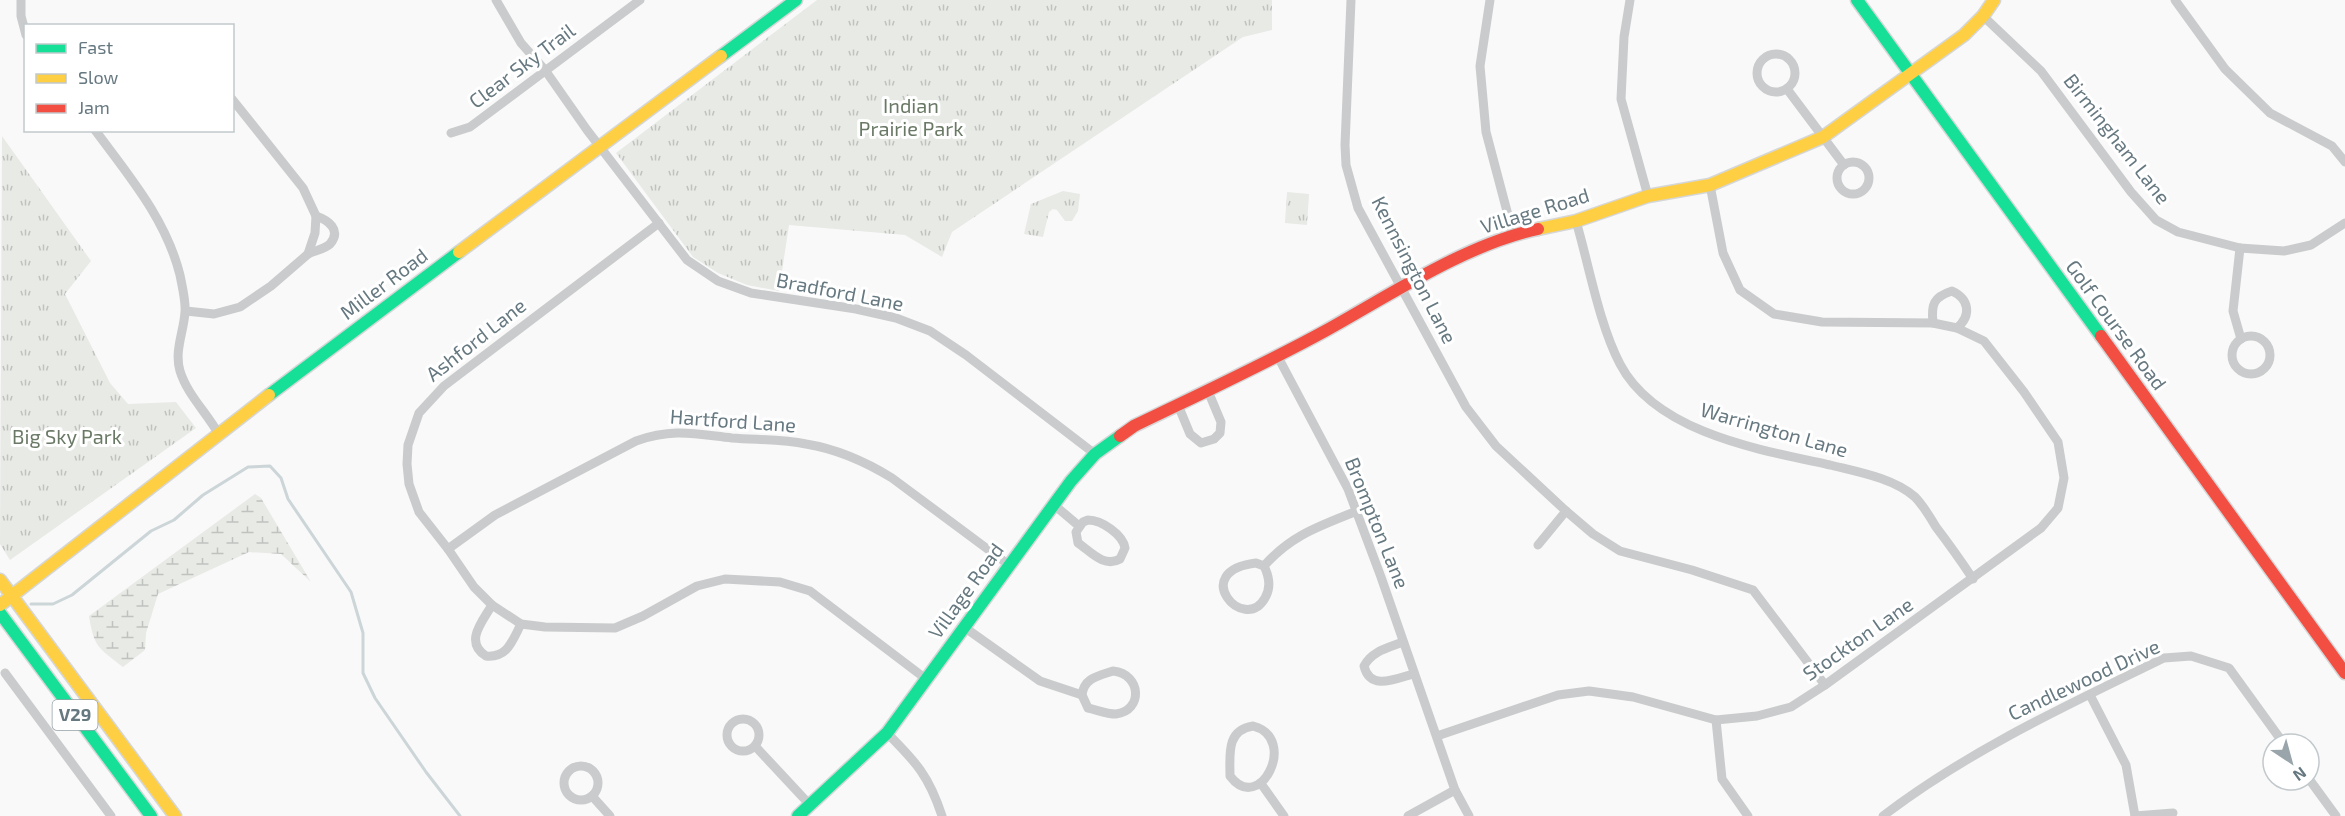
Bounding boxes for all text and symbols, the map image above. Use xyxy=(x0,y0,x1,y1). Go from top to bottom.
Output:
street label: Clear Sky Trail xyxy=(464,18,579,113)
legend xyxy=(24,24,234,132)
text: Fast xyxy=(78,36,113,58)
text: Slow xyxy=(78,66,119,88)
street label: Birmingham Lane xyxy=(2059,68,2176,208)
park label: Indian Prairie Park xyxy=(859,93,963,140)
text: Jam xyxy=(78,96,110,118)
street label: Village Road xyxy=(1477,182,1592,238)
street label: Kennsington Lane xyxy=(1367,192,1462,347)
street label: Miller Road xyxy=(335,243,432,324)
street label: Golf Course Road xyxy=(2062,255,2172,394)
street label: Bradford Lane xyxy=(775,267,906,315)
street label: Ashford Lane xyxy=(421,293,530,386)
street label: Warrington Lane xyxy=(1698,397,1851,462)
street label: Hartford Lane xyxy=(669,404,797,436)
park label: Big Sky Park xyxy=(12,424,122,448)
street label: Brompton Lane xyxy=(1341,454,1415,592)
street label: Village Road xyxy=(922,538,1008,643)
street label: Stockton Lane xyxy=(1798,591,1917,685)
street label: Candlewood Drive xyxy=(2004,633,2163,725)
road number: V29 xyxy=(52,700,98,730)
north arrow xyxy=(2261,732,2321,792)
text: N xyxy=(2290,763,2310,786)

